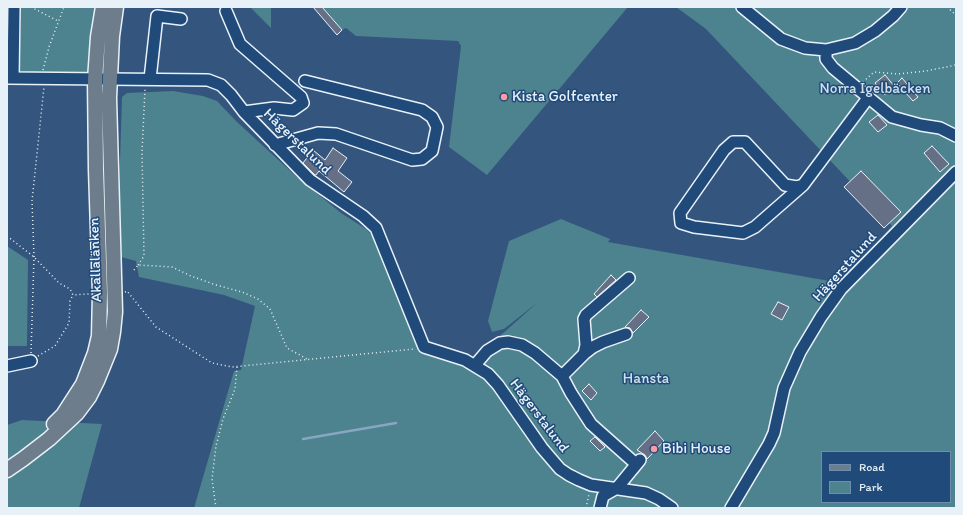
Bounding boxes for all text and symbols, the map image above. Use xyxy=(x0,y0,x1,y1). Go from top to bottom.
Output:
park label: Norra Igelbäcken xyxy=(820,80,930,98)
place label: Kista Golfcenter xyxy=(512,88,618,106)
marker: Kista Golfcenter xyxy=(499,92,509,102)
street label: Hägerstalund xyxy=(259,105,335,179)
street label: Akallalänken xyxy=(86,217,106,303)
street label: Hägerstalund xyxy=(809,228,881,306)
park label: Hansta xyxy=(623,370,669,388)
street label: Hägerstalund xyxy=(505,376,573,456)
place label: Bibi House xyxy=(662,440,731,458)
marker: Bibi House xyxy=(649,444,659,454)
legend xyxy=(821,451,951,503)
text: Road xyxy=(859,460,885,474)
text: Park xyxy=(859,480,883,494)

